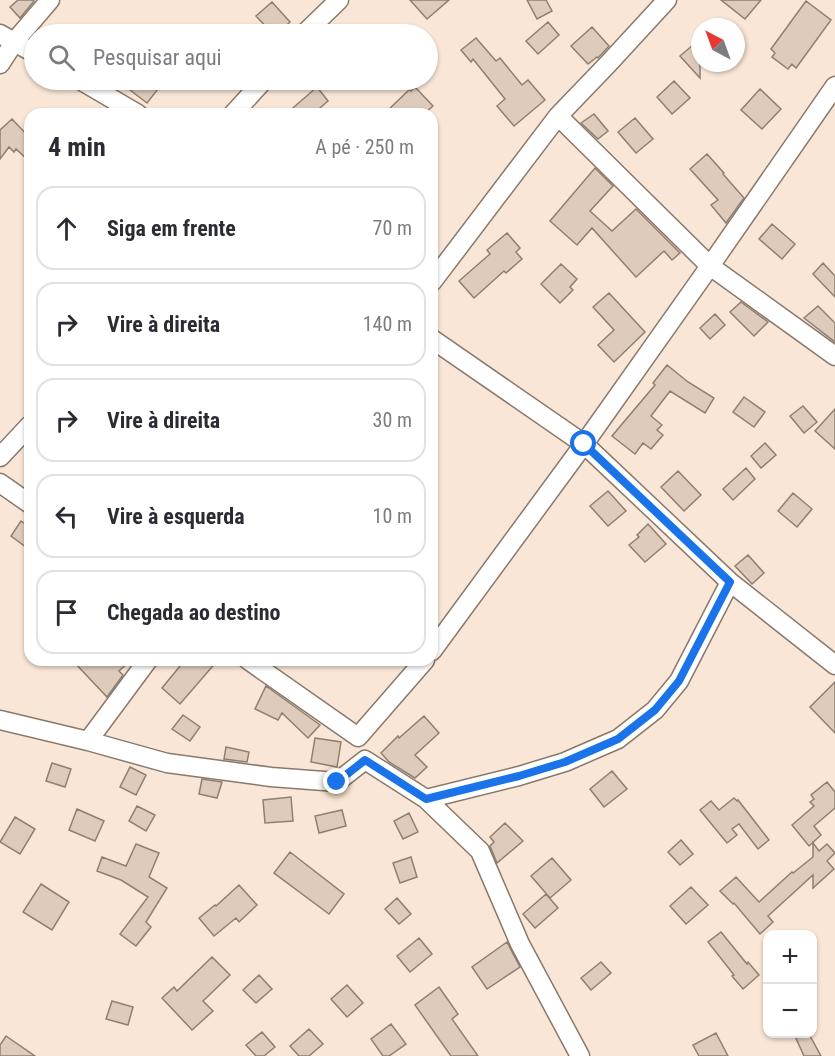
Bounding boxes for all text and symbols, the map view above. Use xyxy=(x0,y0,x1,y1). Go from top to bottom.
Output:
north arrow xyxy=(691,18,745,72)
search box xyxy=(24,24,438,90)
icon: search xyxy=(45,41,78,74)
text: Pesquisar aqui xyxy=(93,45,222,70)
text: 4 min xyxy=(48,132,106,162)
text: A pé · 250 m xyxy=(315,135,414,159)
icon: ahead xyxy=(50,212,83,245)
text: Siga em frente xyxy=(107,216,236,241)
text: 70 m xyxy=(373,216,412,240)
icon: right xyxy=(50,308,83,341)
text: Vire à direita xyxy=(107,312,220,337)
text: 140 m xyxy=(363,312,412,336)
icon: right xyxy=(50,404,83,437)
text: Vire à direita xyxy=(107,408,220,433)
text: 30 m xyxy=(373,408,412,432)
route start xyxy=(570,430,596,456)
icon: left xyxy=(50,500,83,533)
text: Vire à esquerda xyxy=(107,504,245,529)
text: 10 m xyxy=(373,504,412,528)
icon: arrive xyxy=(50,596,83,629)
text: Chegada ao destino xyxy=(107,600,281,625)
route end xyxy=(323,768,349,794)
map controls xyxy=(763,930,817,1038)
button: + xyxy=(763,930,817,984)
button: − xyxy=(763,984,817,1038)

